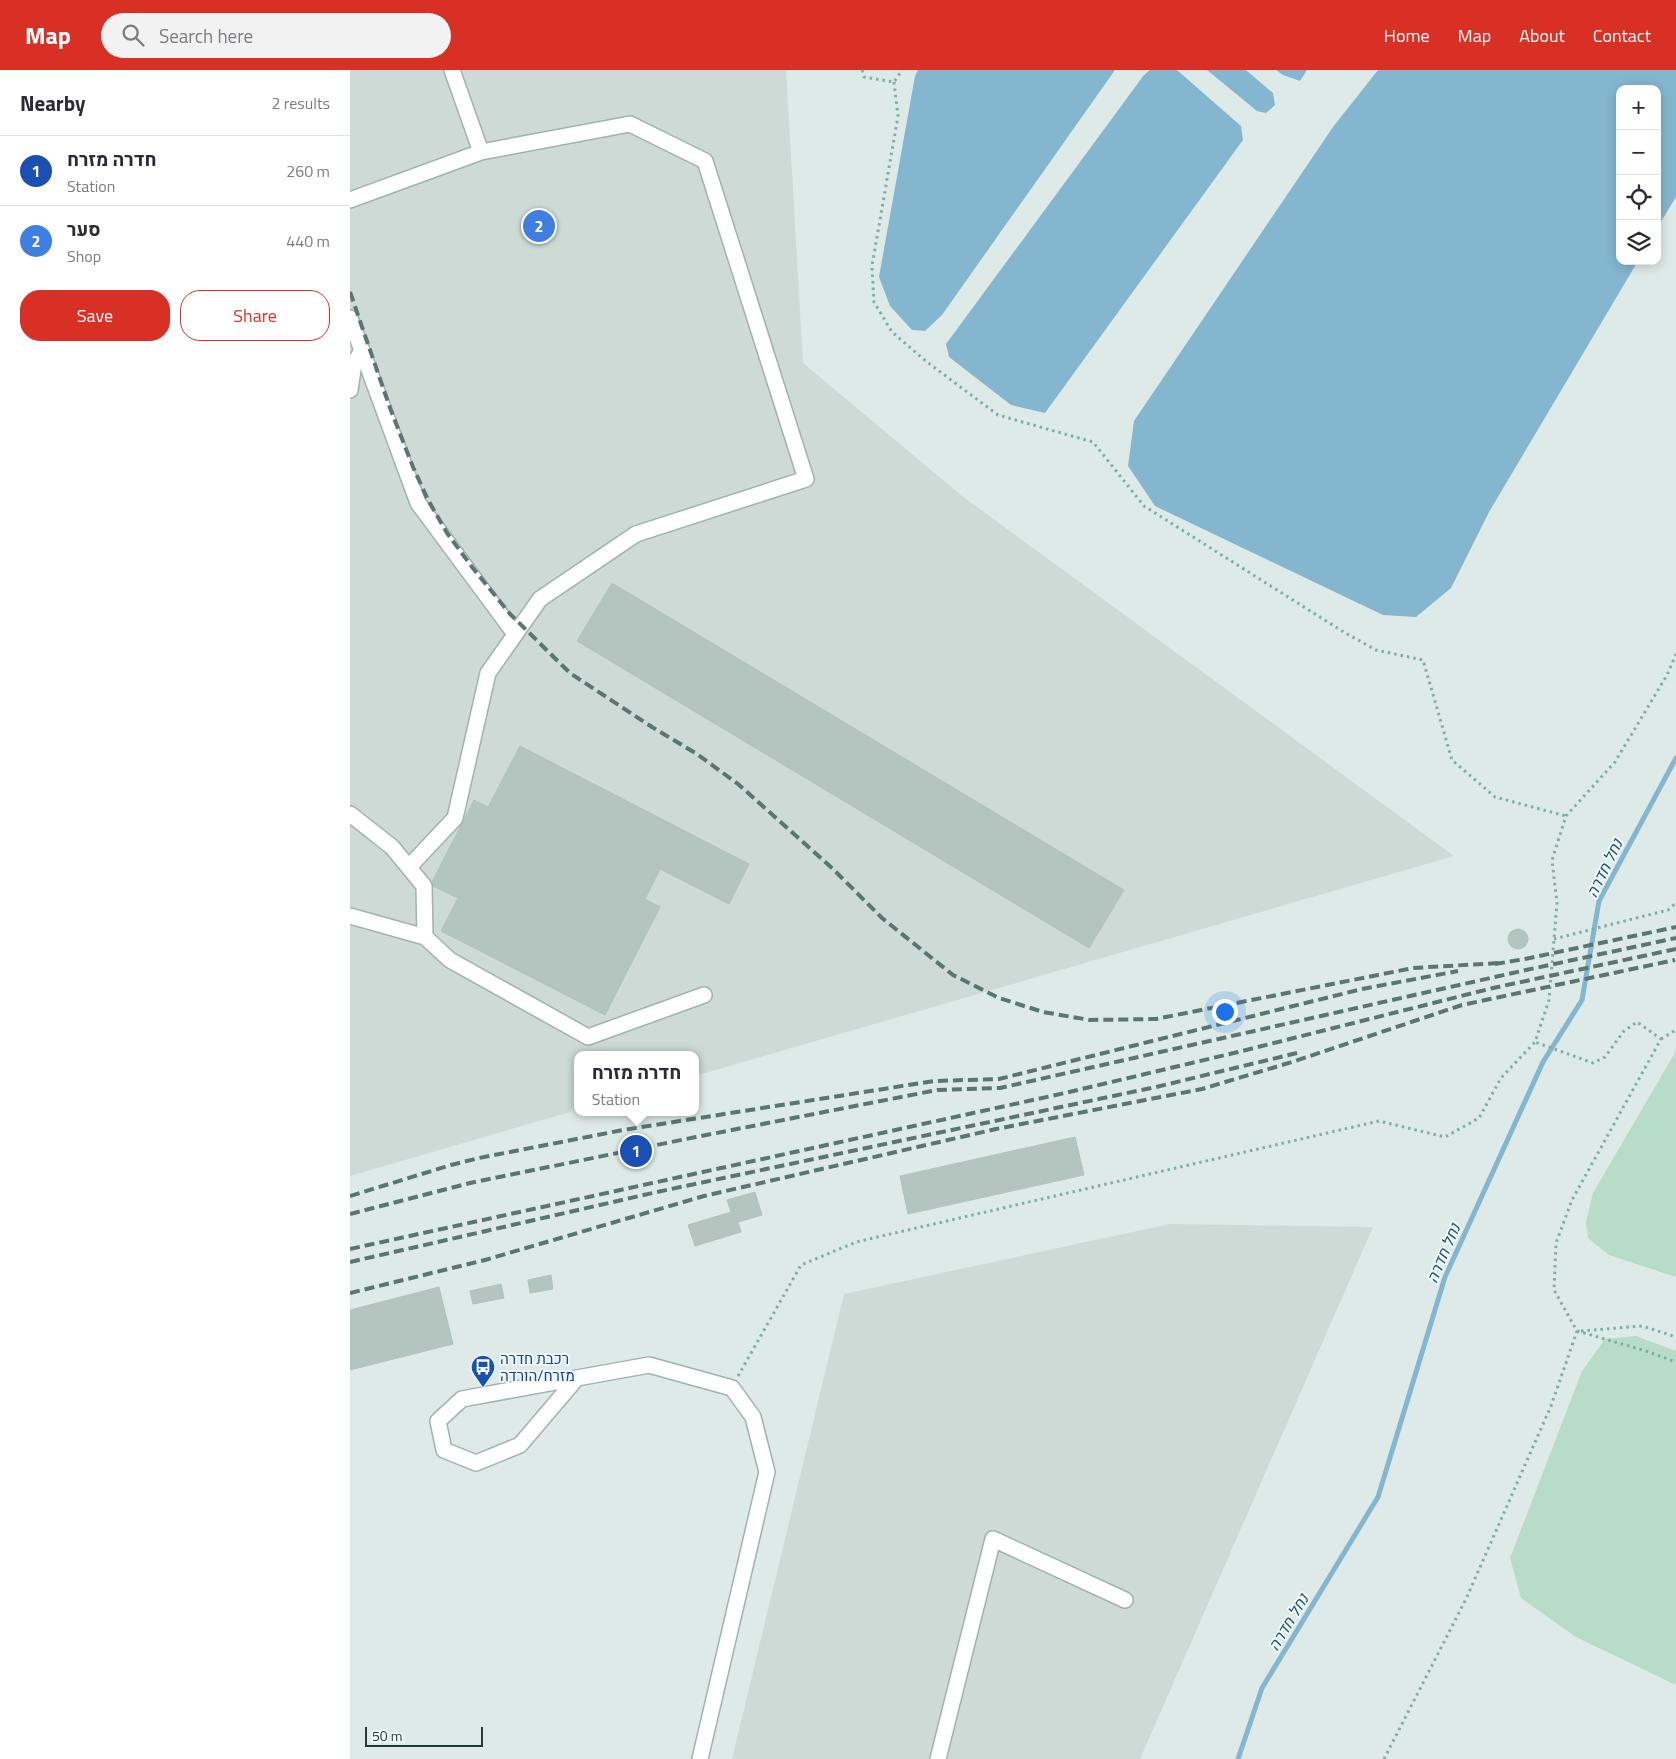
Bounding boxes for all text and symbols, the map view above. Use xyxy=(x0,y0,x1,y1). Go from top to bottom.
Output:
search box xyxy=(101,13,451,58)
text: Map xyxy=(25,17,71,53)
icon: search xyxy=(119,21,147,49)
text: Search here xyxy=(159,21,253,50)
text: Home xyxy=(1384,22,1430,49)
text: Map xyxy=(1458,22,1491,49)
text: About xyxy=(1519,22,1565,49)
text: Contact xyxy=(1593,22,1651,49)
map controls xyxy=(1616,85,1661,265)
button: + xyxy=(1616,85,1661,130)
text: Nearby xyxy=(20,87,85,119)
text: 2 results xyxy=(271,91,330,115)
button: − xyxy=(1616,130,1661,175)
text: חדרה מזרח xyxy=(67,144,156,173)
text: 1 xyxy=(32,159,40,183)
text: 260 m xyxy=(286,159,330,183)
text: Station xyxy=(67,174,115,198)
button: locate xyxy=(1616,175,1661,220)
pin: 2 xyxy=(523,207,555,245)
text: סער xyxy=(67,214,101,243)
button: layers xyxy=(1616,220,1661,265)
text: 2 xyxy=(32,229,40,253)
text: 440 m xyxy=(286,229,330,253)
text: Shop xyxy=(67,244,101,268)
button: Save xyxy=(20,290,170,341)
button: Share xyxy=(180,290,330,341)
water label: נחל חדרה xyxy=(1580,834,1629,901)
your location xyxy=(1212,999,1238,1025)
popup xyxy=(574,1051,699,1116)
text: חדרה מזרח xyxy=(592,1057,681,1086)
text: Station xyxy=(592,1087,640,1111)
pin: 1 xyxy=(620,1132,652,1170)
water label: נחל חדרה xyxy=(1420,1218,1467,1286)
place label: רכבת חדרה מזרח/הורדה xyxy=(500,1347,575,1387)
bus stop icon: רכבת חדרה מזרח/הורדה xyxy=(470,1354,496,1388)
water label: נחל חדרה xyxy=(1262,1588,1315,1655)
scale bar xyxy=(365,1724,482,1747)
text: 50 m xyxy=(372,1725,402,1746)

